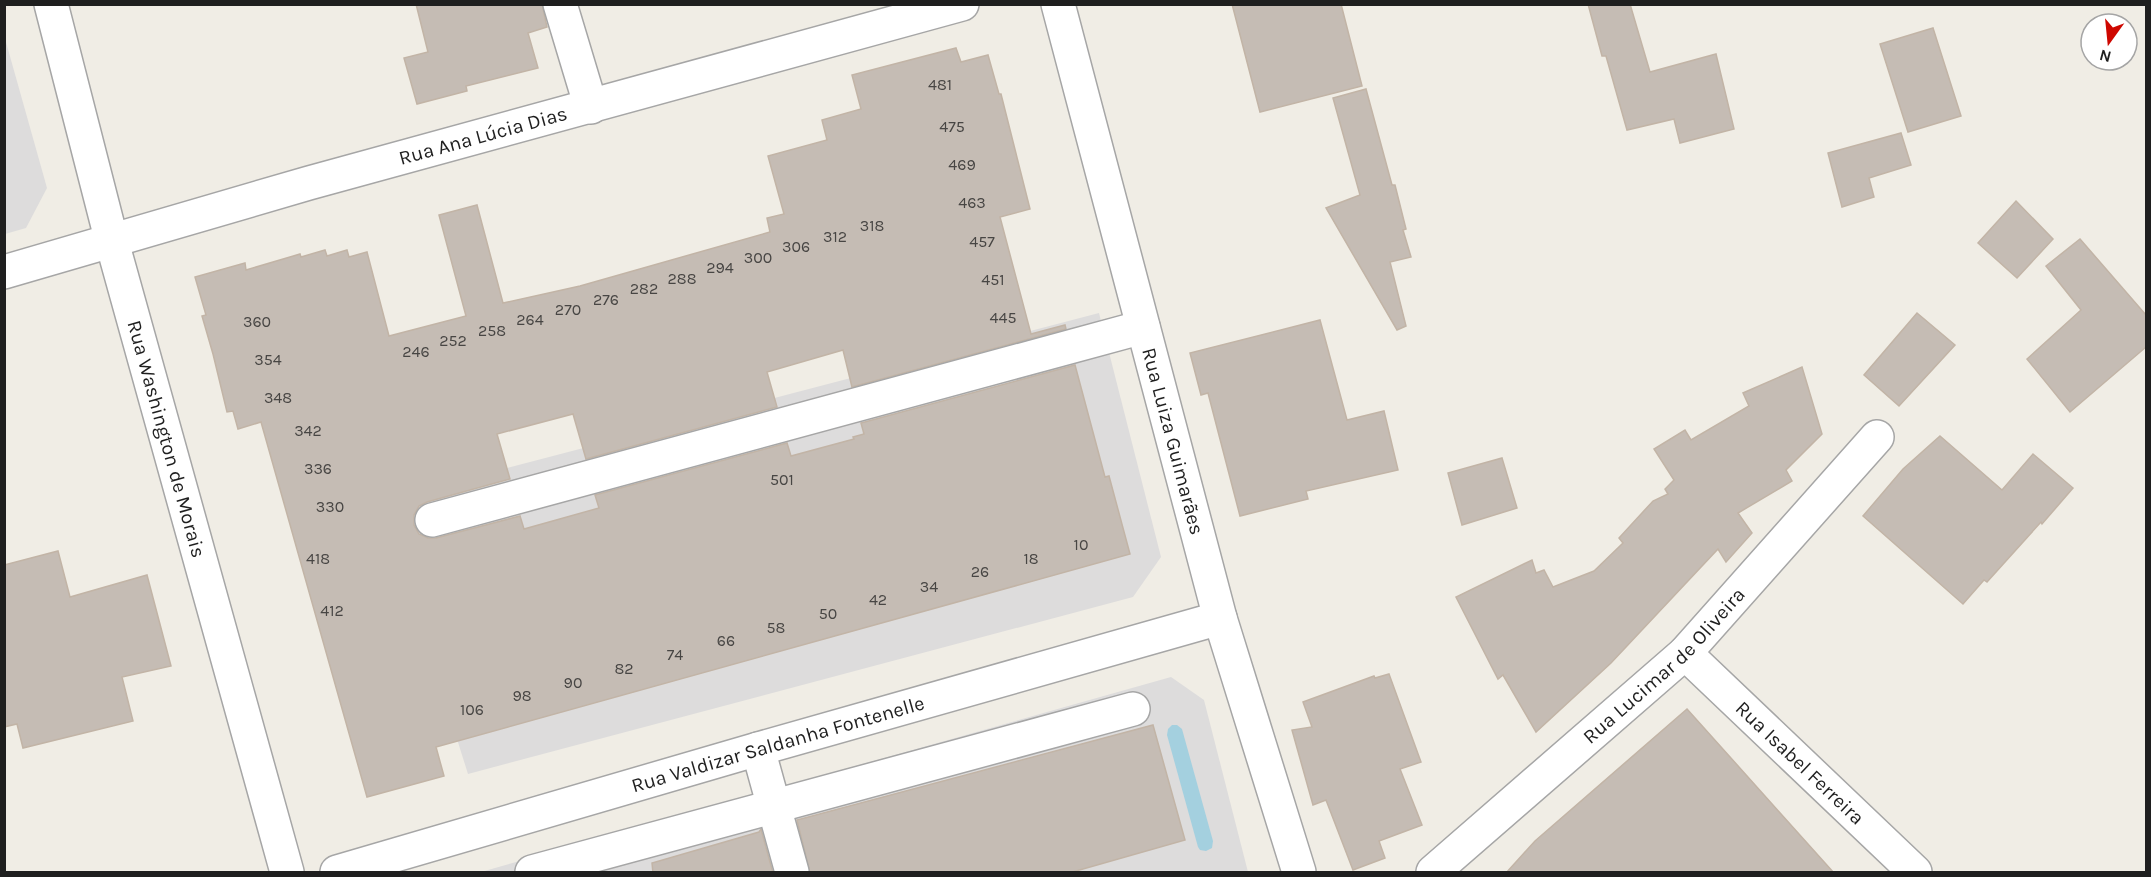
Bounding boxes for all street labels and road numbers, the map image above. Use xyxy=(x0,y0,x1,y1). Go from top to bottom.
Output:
street label: Rua Ana Lúcia Dias xyxy=(396,102,570,170)
street label: Rua Washington de Morais xyxy=(122,318,210,560)
street label: Rua Luiza Guimarães xyxy=(1137,345,1209,537)
street label: Rua Lucimar de Oliveira xyxy=(1578,583,1750,748)
street label: Rua Valdizar Saldanha Fontenelle xyxy=(629,691,927,797)
street label: Rua Isabel Ferreira xyxy=(1731,696,1869,830)

